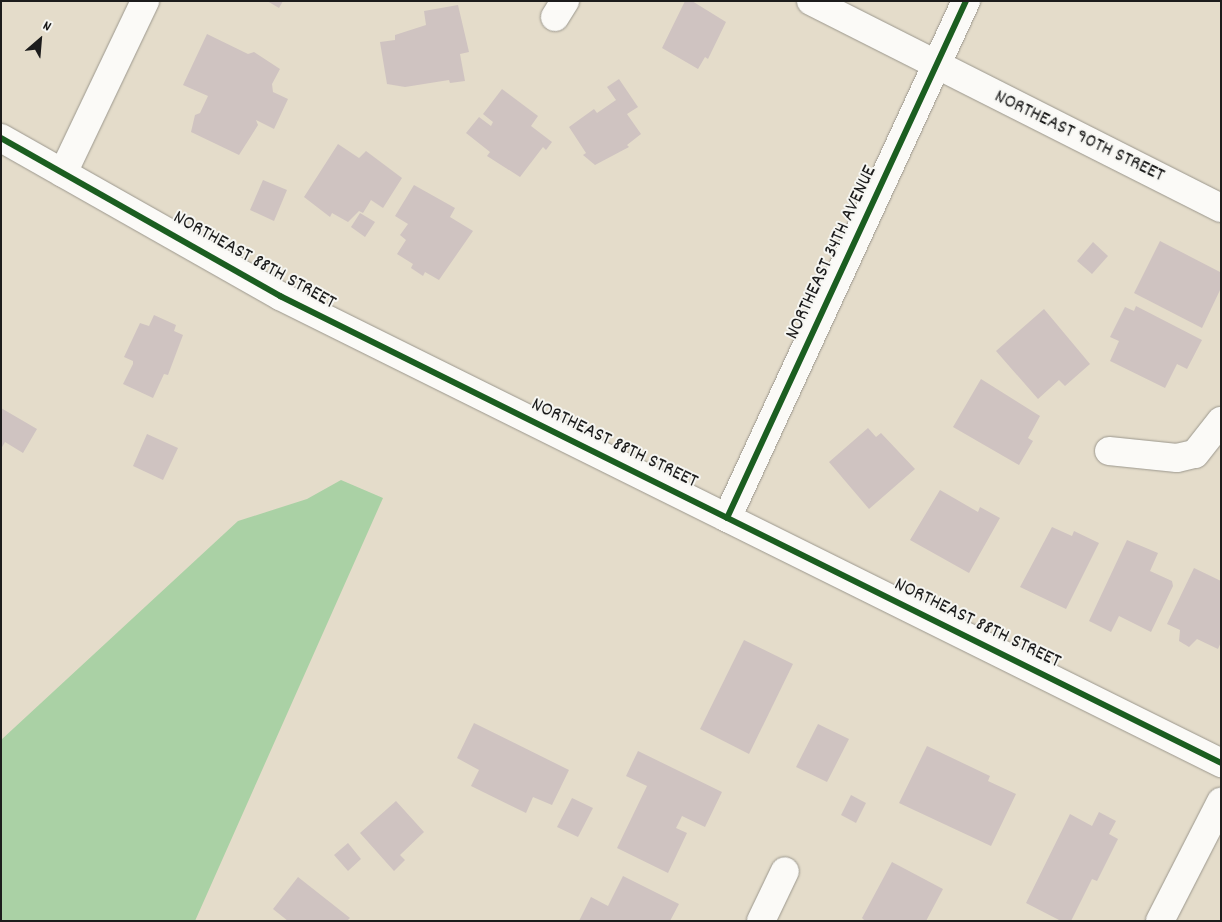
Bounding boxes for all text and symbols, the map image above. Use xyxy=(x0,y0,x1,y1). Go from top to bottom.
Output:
north arrow xyxy=(15,15,65,65)
text: N xyxy=(39,16,54,37)
street label: NORTHEAST 90TH STREET xyxy=(990,85,1168,189)
street label: NORTHEAST 34TH AVENUE xyxy=(781,162,883,344)
street label: NORTHEAST 88TH STREET xyxy=(168,206,340,316)
street label: NORTHEAST 88TH STREET xyxy=(527,393,701,495)
street label: NORTHEAST 88TH STREET xyxy=(890,573,1064,675)

